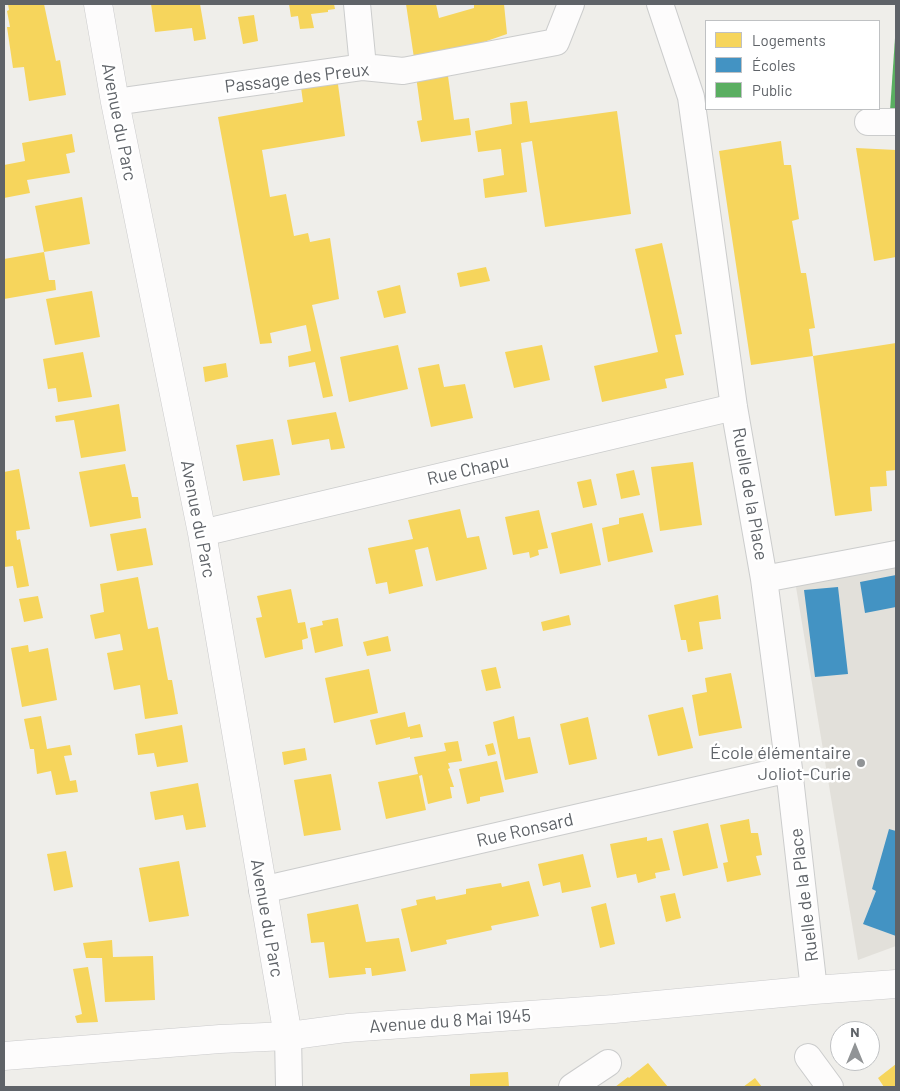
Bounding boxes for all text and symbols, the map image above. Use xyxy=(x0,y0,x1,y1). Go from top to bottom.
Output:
legend xyxy=(705,20,880,110)
text: Logements xyxy=(752,31,826,49)
text: Écoles xyxy=(752,56,796,74)
street label: Passage des Preux xyxy=(224,58,370,98)
street label: Avenue du Parc xyxy=(97,61,141,183)
text: Public xyxy=(752,81,792,99)
street label: Ruelle de la Place xyxy=(728,426,772,562)
street label: Rue Chapu xyxy=(425,450,511,490)
street label: Avenue du Parc xyxy=(176,458,220,580)
place label: École élémentaire Joliot-Curie xyxy=(710,742,851,784)
marker: École élémentaire Joliot-Curie xyxy=(855,757,867,769)
street label: Rue Ronsard xyxy=(475,808,575,852)
street label: Ruelle de la Place xyxy=(785,827,823,963)
street label: Avenue du Parc xyxy=(246,857,288,979)
street label: Avenue du 8 Mai 1945 xyxy=(368,1005,532,1037)
north arrow xyxy=(830,1021,880,1071)
text: N xyxy=(850,1023,860,1040)

